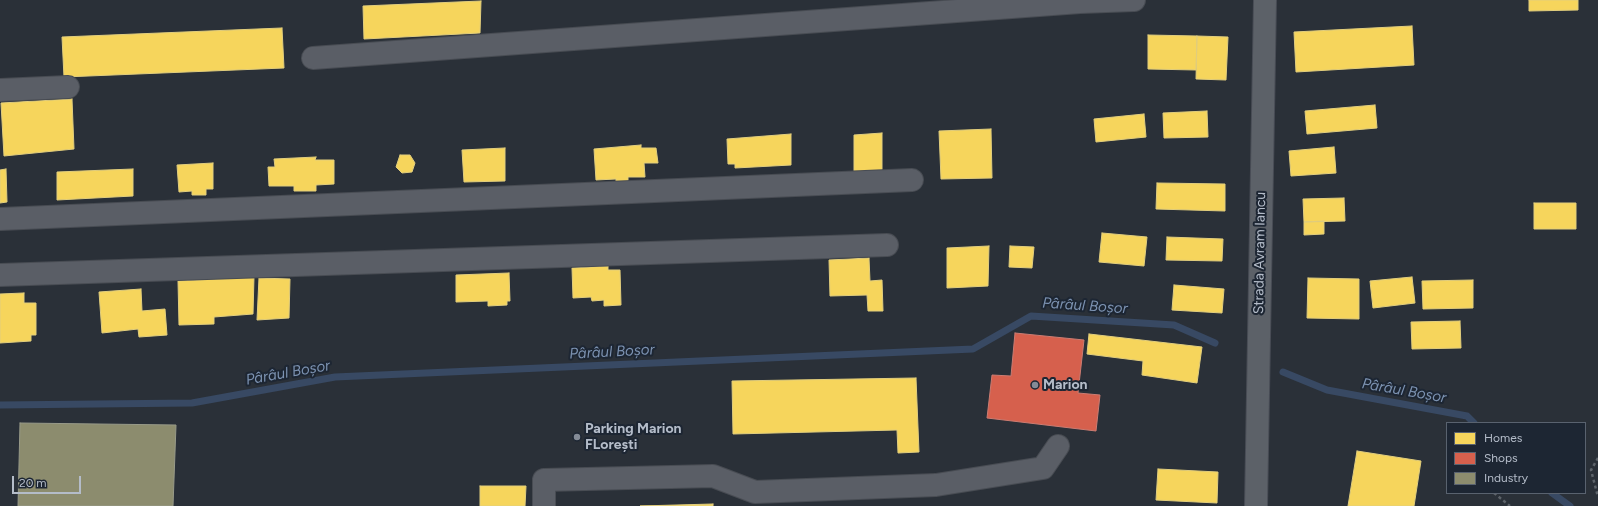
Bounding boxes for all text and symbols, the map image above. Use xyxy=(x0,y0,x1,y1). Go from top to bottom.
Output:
street label: Strada Avram Iancu xyxy=(1251,192,1269,314)
water label: Pârâul Boșor xyxy=(1042,294,1128,318)
water label: Pârâul Boșor xyxy=(569,341,655,363)
water label: Pârâul Boșor xyxy=(244,357,332,389)
water label: Pârâul Boșor xyxy=(1360,375,1448,407)
place label: Marion xyxy=(1043,377,1088,393)
marker: Marion xyxy=(1030,380,1040,390)
place label: Parking Marion FLorești xyxy=(585,421,681,454)
legend xyxy=(1446,422,1586,494)
text: Homes xyxy=(1484,431,1522,445)
marker: Parking Marion FLorești xyxy=(572,432,582,442)
text: Shops xyxy=(1484,451,1518,465)
scale bar xyxy=(14,468,83,494)
text: Industry xyxy=(1484,471,1528,485)
text: 20 m xyxy=(19,476,47,490)

